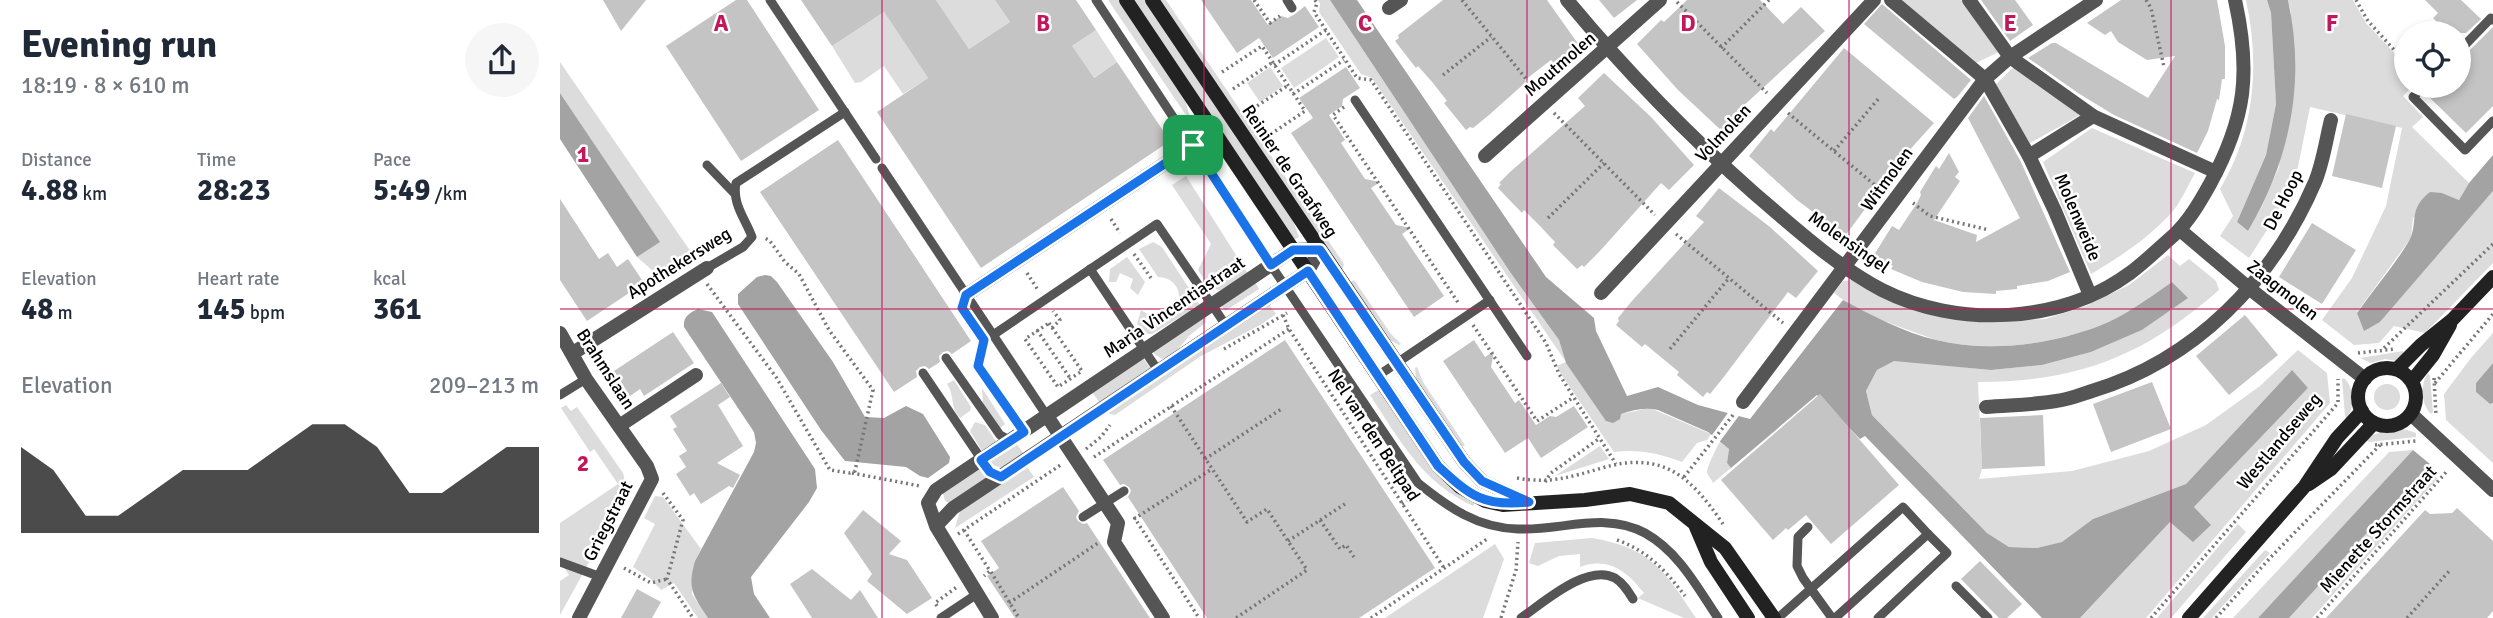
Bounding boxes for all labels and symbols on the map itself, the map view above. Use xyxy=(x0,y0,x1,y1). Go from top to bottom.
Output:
text: A xyxy=(714,9,729,38)
text: B xyxy=(1036,9,1050,38)
text: C xyxy=(1358,9,1372,38)
text: D xyxy=(1680,9,1696,38)
text: E xyxy=(2003,9,2017,38)
text: F xyxy=(2326,9,2338,38)
street label: Moutmolen xyxy=(1520,27,1600,101)
street label: Volmolen xyxy=(1690,99,1756,167)
street label: Reinier de Graafweg xyxy=(1237,100,1343,242)
pin xyxy=(1163,115,1223,175)
text: 1 xyxy=(577,140,589,169)
street label: Witmolen xyxy=(1856,143,1918,215)
street label: De Hoop xyxy=(2258,166,2308,234)
street label: Molenweide xyxy=(2050,170,2106,264)
street label: Molensingel xyxy=(1804,206,1894,278)
street label: Apothekersweg xyxy=(623,222,735,304)
street label: Maria Vincentiastraat xyxy=(1099,251,1249,363)
street label: Zaagmolen xyxy=(2243,255,2323,325)
street label: Brahmslaan xyxy=(572,325,640,413)
street label: Nel van den Beltpad xyxy=(1323,365,1425,505)
street label: Westlandseweg xyxy=(2232,388,2326,494)
text: 2 xyxy=(577,449,589,478)
street label: Mienette Stormstraat xyxy=(2315,461,2441,597)
street label: Griegstraat xyxy=(578,477,638,565)

